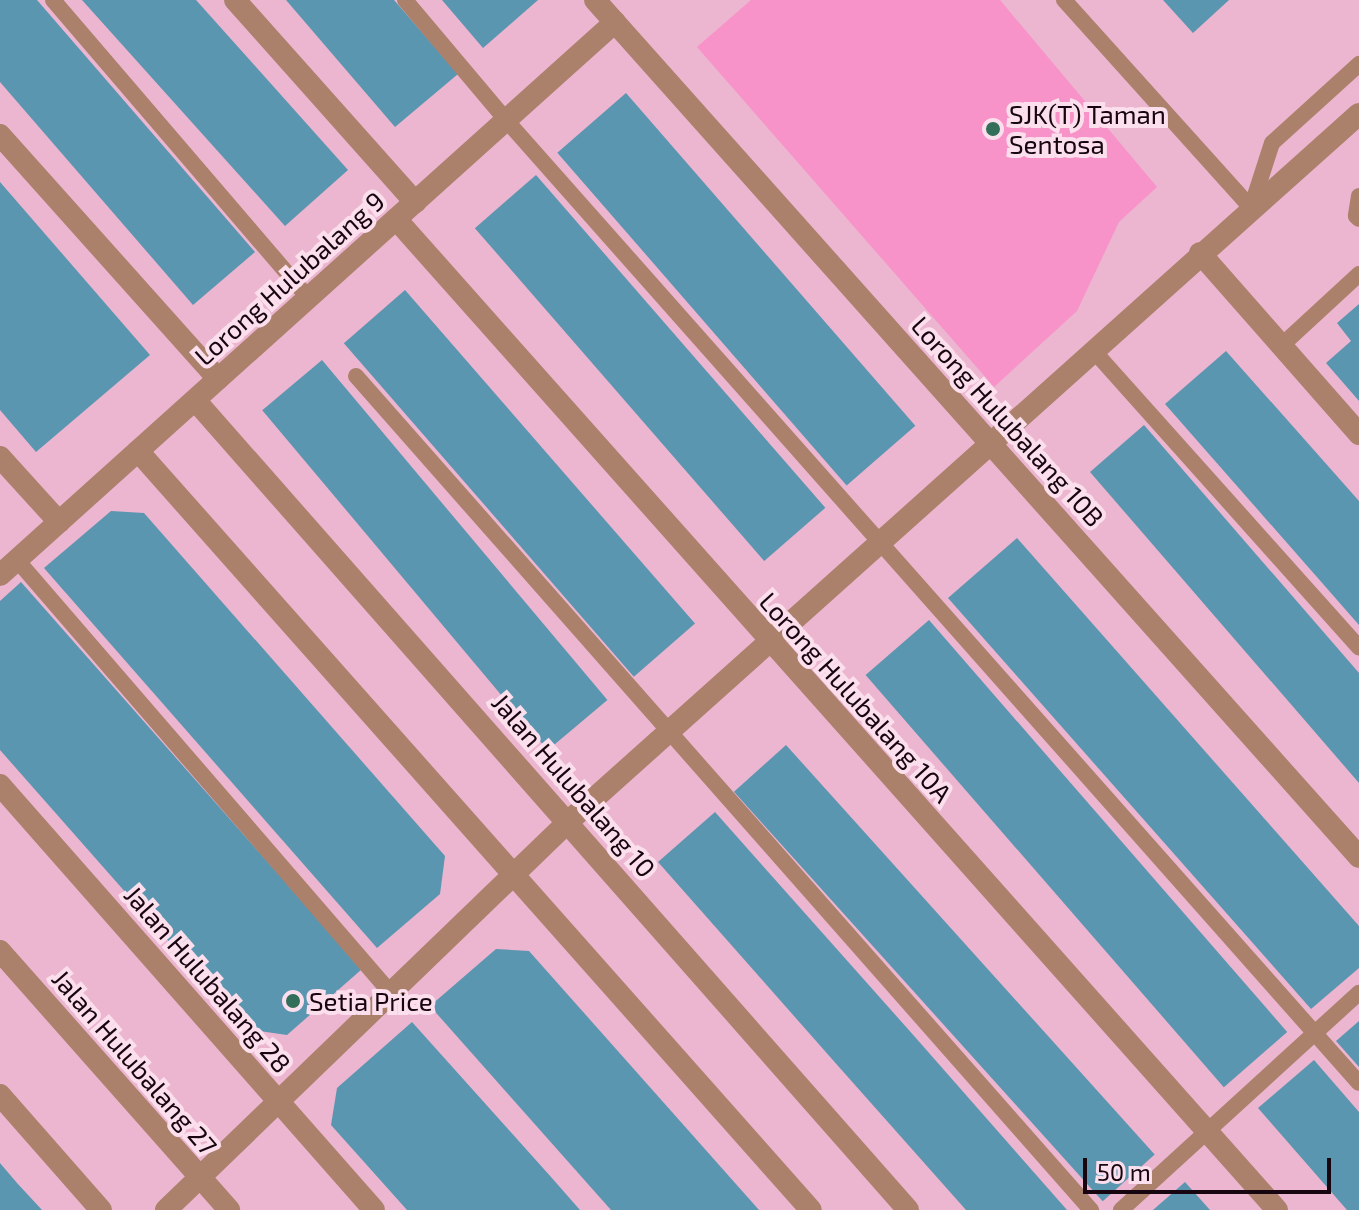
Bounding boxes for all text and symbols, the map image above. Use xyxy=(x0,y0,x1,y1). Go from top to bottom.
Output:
place label: SJK(T) Taman Sentosa xyxy=(1009,98,1166,160)
marker: SJK(T) Taman Sentosa xyxy=(984,120,1002,138)
street label: Lorong Hulubalang 9 xyxy=(188,185,390,371)
street label: Lorong Hulubalang 10B xyxy=(905,310,1111,532)
street label: Lorong Hulubalang 10A xyxy=(753,586,959,808)
street label: Jalan Hulubalang 10 xyxy=(486,687,662,883)
street label: Jalan Hulubalang 28 xyxy=(118,879,298,1079)
street label: Jalan Hulubalang 27 xyxy=(46,963,224,1161)
place label: Setia Price xyxy=(309,985,433,1017)
marker: Setia Price xyxy=(284,992,302,1010)
scale bar xyxy=(1087,1142,1335,1192)
text: 50 m xyxy=(1097,1157,1151,1186)

